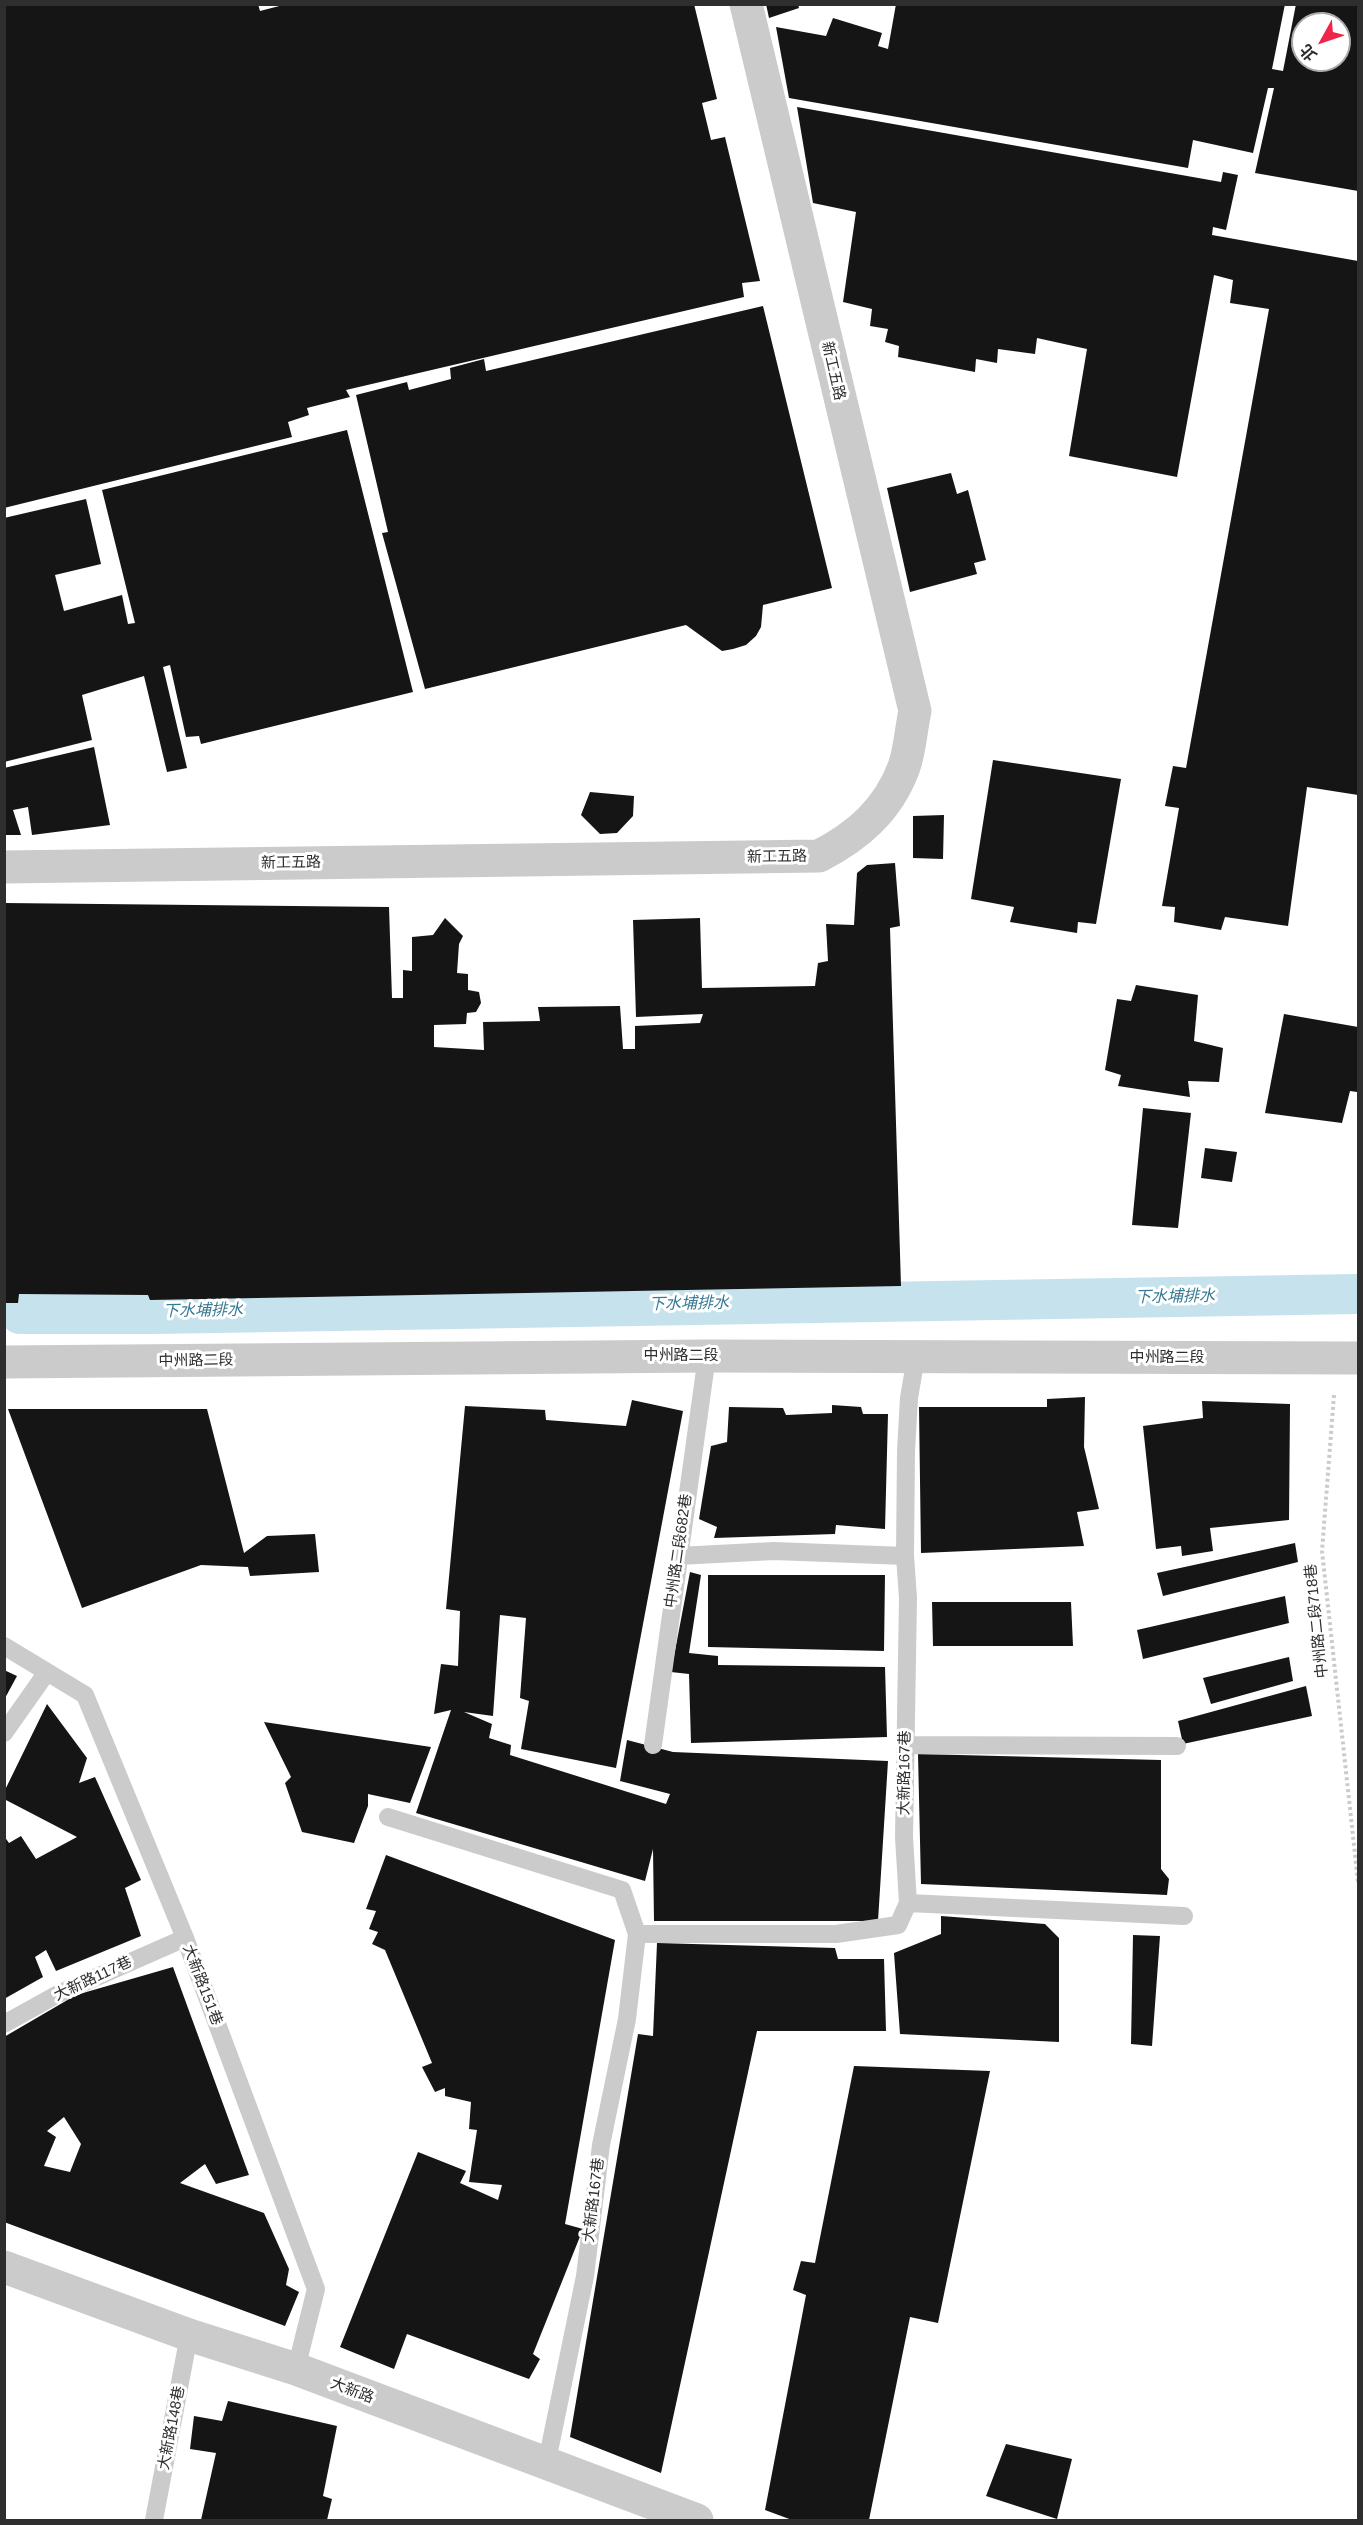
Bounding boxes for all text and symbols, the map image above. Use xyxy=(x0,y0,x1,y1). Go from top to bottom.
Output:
north arrow xyxy=(1291,12,1351,72)
text: 北 xyxy=(1297,41,1320,64)
street label: 新工五路 xyxy=(817,340,849,402)
street label: 新工五路 xyxy=(747,847,807,867)
street label: 新工五路 xyxy=(261,853,321,873)
water label: 下水埔排水 xyxy=(1135,1287,1215,1307)
water label: 下水埔排水 xyxy=(649,1294,729,1314)
water label: 下水埔排水 xyxy=(163,1301,243,1321)
street label: 中州路二段 xyxy=(644,1347,718,1365)
street label: 中州路二段 xyxy=(1130,1349,1204,1367)
street label: 中州路二段 xyxy=(158,1351,234,1371)
street label: 中州路二段682巷 xyxy=(662,1493,696,1609)
street label: 中州路二段718巷 xyxy=(1302,1563,1332,1679)
street label: 大新路167巷 xyxy=(895,1730,915,1816)
street label: 大新路151巷 xyxy=(178,1942,226,2028)
street label: 大新路117巷 xyxy=(51,1953,135,2005)
street label: 大新路167巷 xyxy=(580,2157,608,2243)
street label: 大新路 xyxy=(328,2375,376,2407)
street label: 大新路148巷 xyxy=(155,2385,189,2471)

